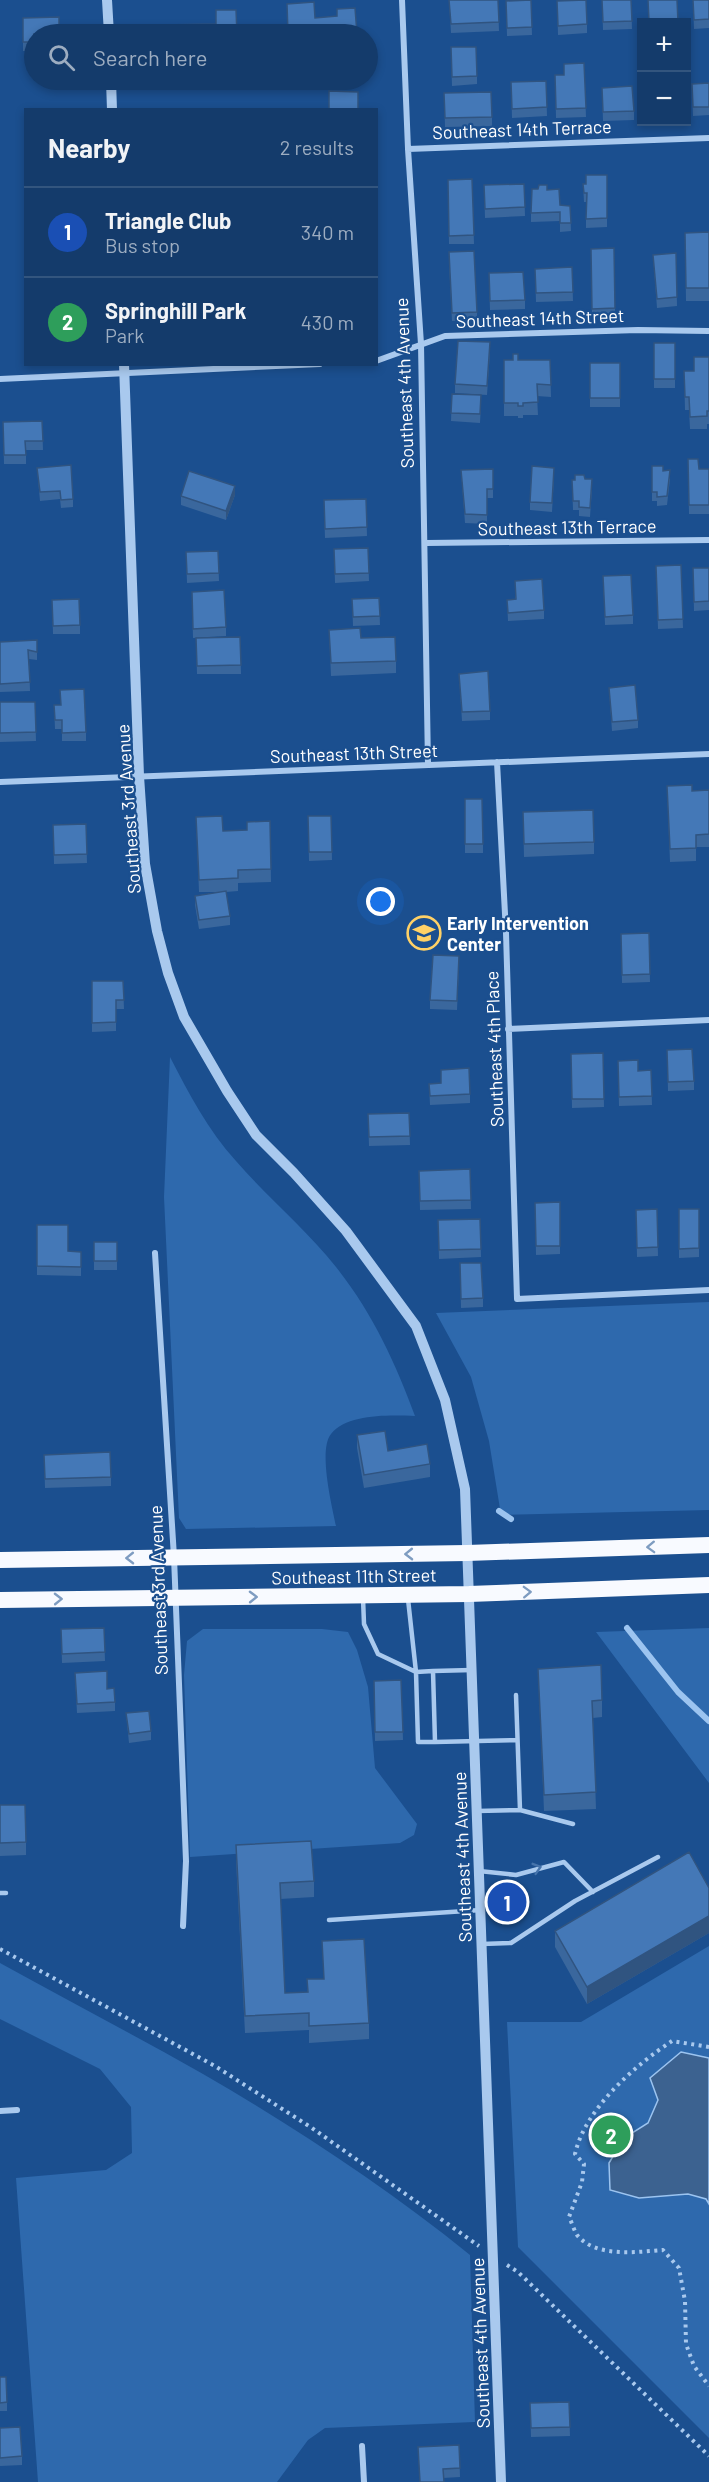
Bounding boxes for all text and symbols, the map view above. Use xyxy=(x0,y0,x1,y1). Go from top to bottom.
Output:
map controls xyxy=(637,18,691,126)
button: + xyxy=(637,18,691,72)
search box xyxy=(24,24,378,90)
icon: search xyxy=(45,41,78,74)
text: Search here xyxy=(93,44,207,70)
button: − xyxy=(637,72,691,126)
street label: Southeast 14th Terrace xyxy=(432,115,612,143)
text: Nearby xyxy=(48,132,130,163)
text: 2 results xyxy=(280,135,354,159)
text: Triangle Club xyxy=(105,207,232,233)
text: 1 xyxy=(64,220,71,244)
text: 340 m xyxy=(301,220,354,244)
text: Bus stop xyxy=(105,233,180,257)
text: Springhill Park xyxy=(105,297,246,323)
street label: Southeast 4th Avenue xyxy=(390,297,418,469)
street label: Southeast 14th Street xyxy=(455,304,625,332)
text: 2 xyxy=(62,310,73,334)
text: 430 m xyxy=(301,310,354,334)
text: Park xyxy=(105,323,144,347)
street label: Southeast 13th Terrace xyxy=(477,514,657,540)
street label: Southeast 3rd Avenue xyxy=(111,723,145,895)
street label: Southeast 13th Street xyxy=(270,739,438,767)
your location xyxy=(366,887,395,916)
place label: Early Intervention Center xyxy=(447,912,589,955)
school or university icon: Early Intervention Center xyxy=(406,915,442,951)
street label: Southeast 4th Place xyxy=(480,971,508,1127)
street label: Southeast 3rd Avenue xyxy=(144,1505,172,1675)
one-way arrow xyxy=(646,1541,655,1553)
one-way arrow xyxy=(404,1548,413,1560)
one-way arrow xyxy=(125,1552,134,1564)
street label: Southeast 11th Street xyxy=(271,1564,437,1588)
one-way arrow xyxy=(523,1585,532,1598)
one-way arrow xyxy=(249,1590,258,1603)
one-way arrow xyxy=(54,1593,63,1605)
street label: Southeast 4th Avenue xyxy=(448,1771,476,1943)
one-way arrow xyxy=(531,1863,542,1875)
pin: 1 xyxy=(488,1880,526,1924)
pin: 2 xyxy=(592,2112,630,2158)
street label: Southeast 4th Avenue xyxy=(466,2257,494,2429)

